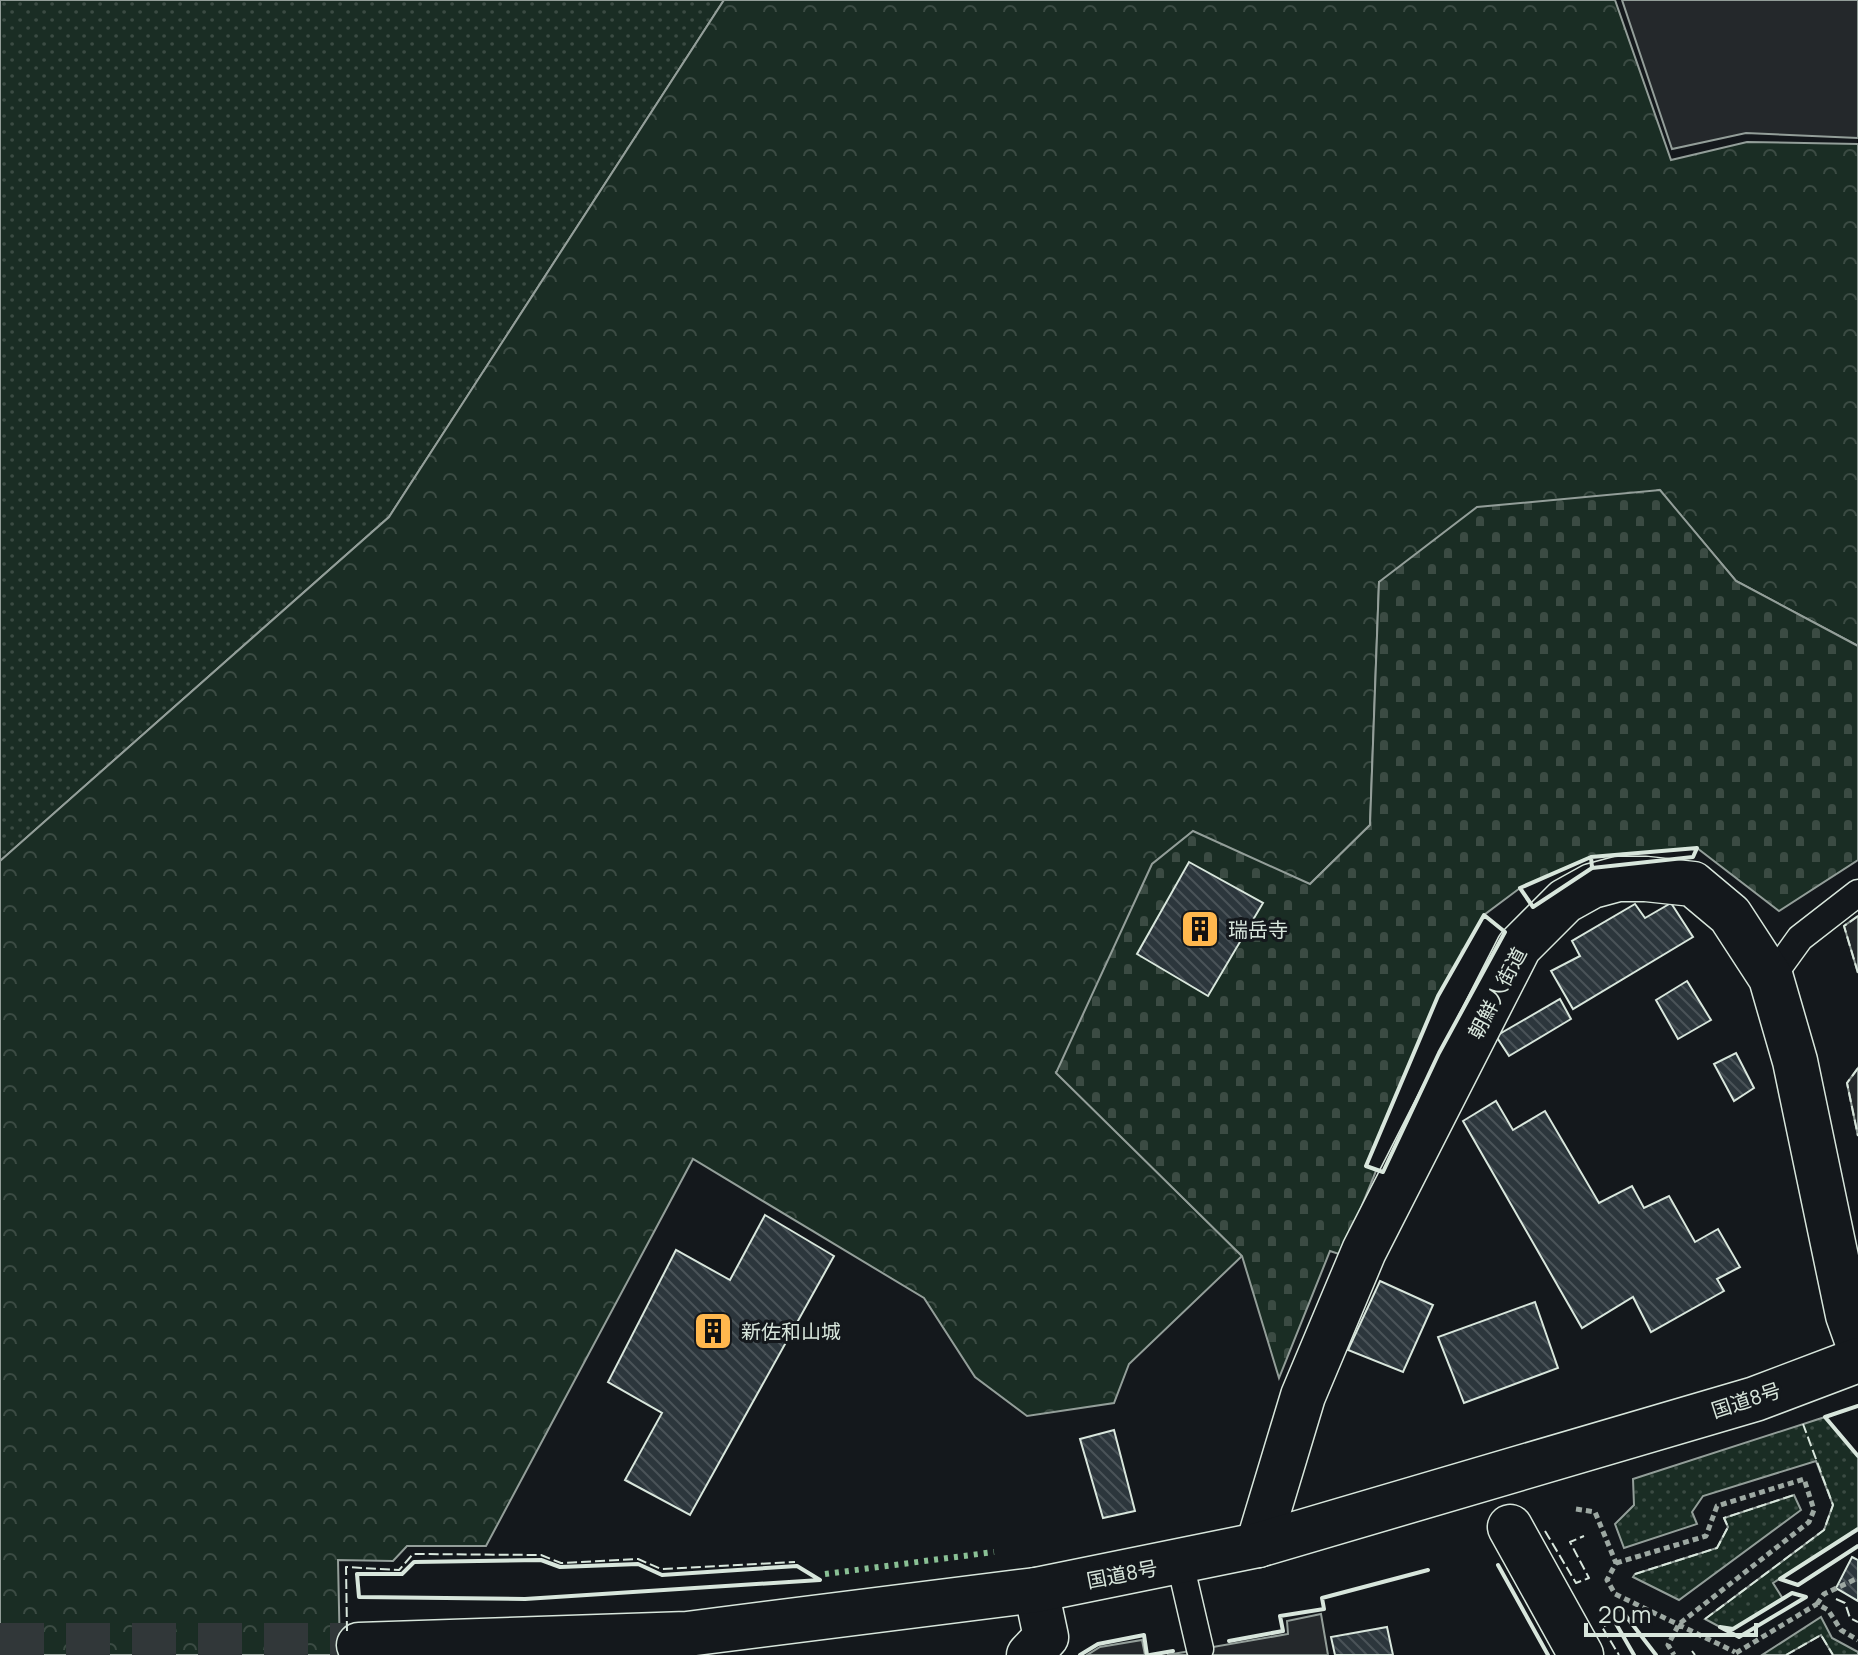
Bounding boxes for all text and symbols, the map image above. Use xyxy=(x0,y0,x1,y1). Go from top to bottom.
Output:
building icon: 瑞岳寺 xyxy=(1179,908,1221,950)
place label: 瑞岳寺 xyxy=(1228,916,1288,943)
street label: 朝鮮人街道 xyxy=(1462,943,1532,1043)
building icon: 新佐和山城 xyxy=(692,1310,734,1352)
place label: 新佐和山城 xyxy=(741,1318,841,1345)
street label: 国道8号 xyxy=(1708,1376,1784,1424)
street label: 国道8号 xyxy=(1084,1554,1160,1594)
scale bar xyxy=(1586,1587,1756,1637)
text: 20 m xyxy=(1598,1597,1651,1630)

